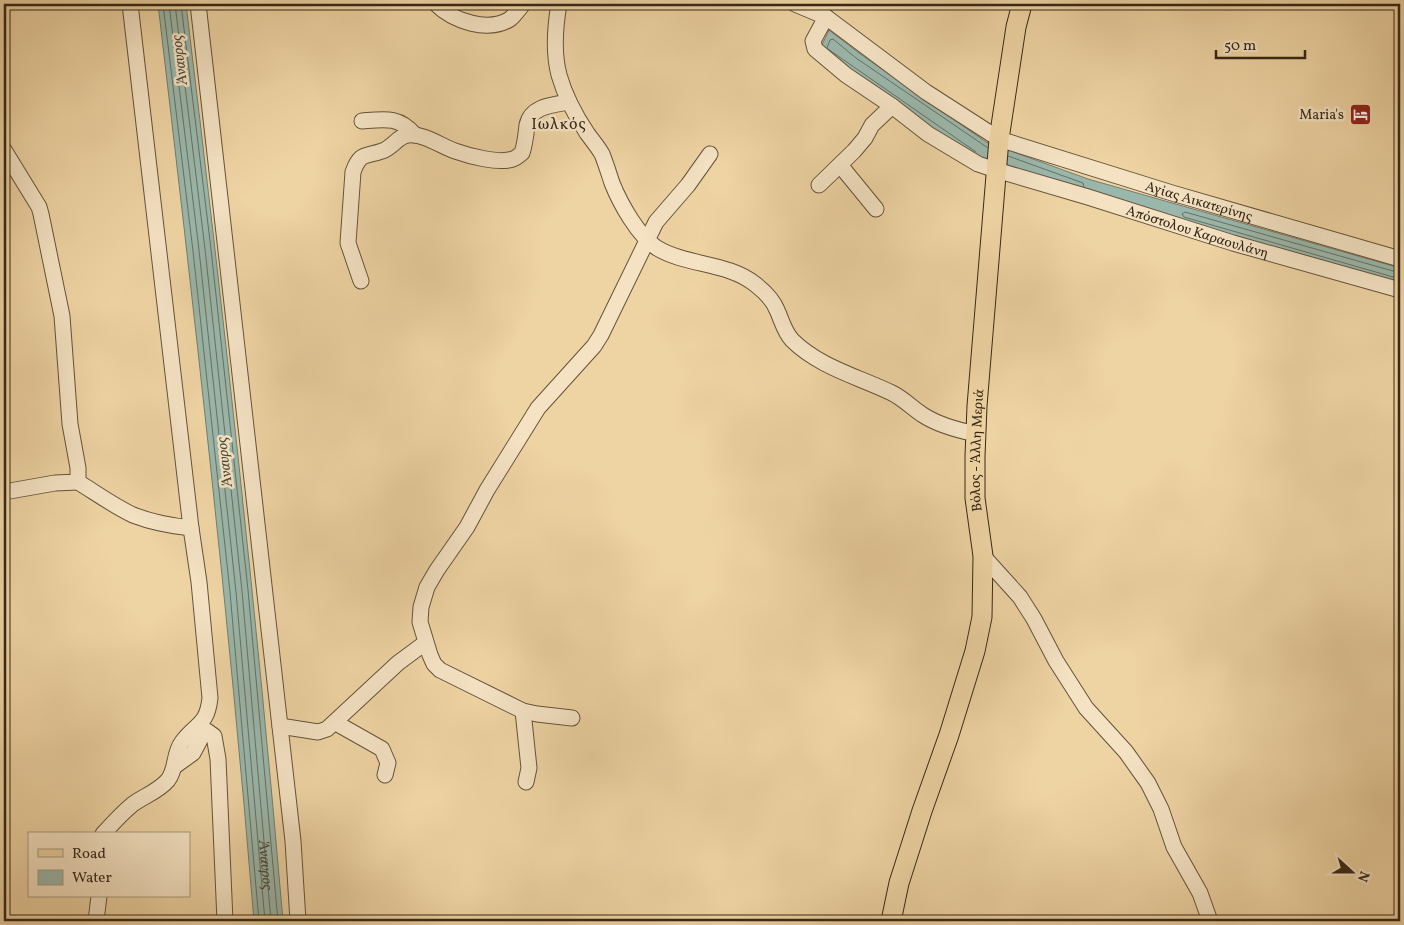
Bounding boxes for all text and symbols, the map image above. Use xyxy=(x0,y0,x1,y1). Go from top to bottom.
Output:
scale bar xyxy=(1216,28,1305,60)
water label: Άναυρος xyxy=(167,34,194,87)
text: 50 m xyxy=(1224,36,1256,57)
hotel icon: Maria's xyxy=(1348,102,1372,126)
place label: Maria's xyxy=(1299,106,1344,125)
district label: Ιωλκός xyxy=(531,114,587,136)
street label: Αγίας Αικατερίνης xyxy=(1143,177,1255,227)
street label: Απόστολου Καραουλάνη xyxy=(1123,202,1271,264)
street label: Βόλος - Άλλη Μεριά xyxy=(967,388,989,513)
water label: Άναυρος xyxy=(212,436,239,489)
legend xyxy=(28,832,190,898)
water label: Άναυρος xyxy=(252,838,277,891)
text: Road xyxy=(72,844,106,865)
north arrow xyxy=(1326,848,1376,898)
text: Water xyxy=(72,868,112,889)
text: N xyxy=(1352,868,1373,884)

